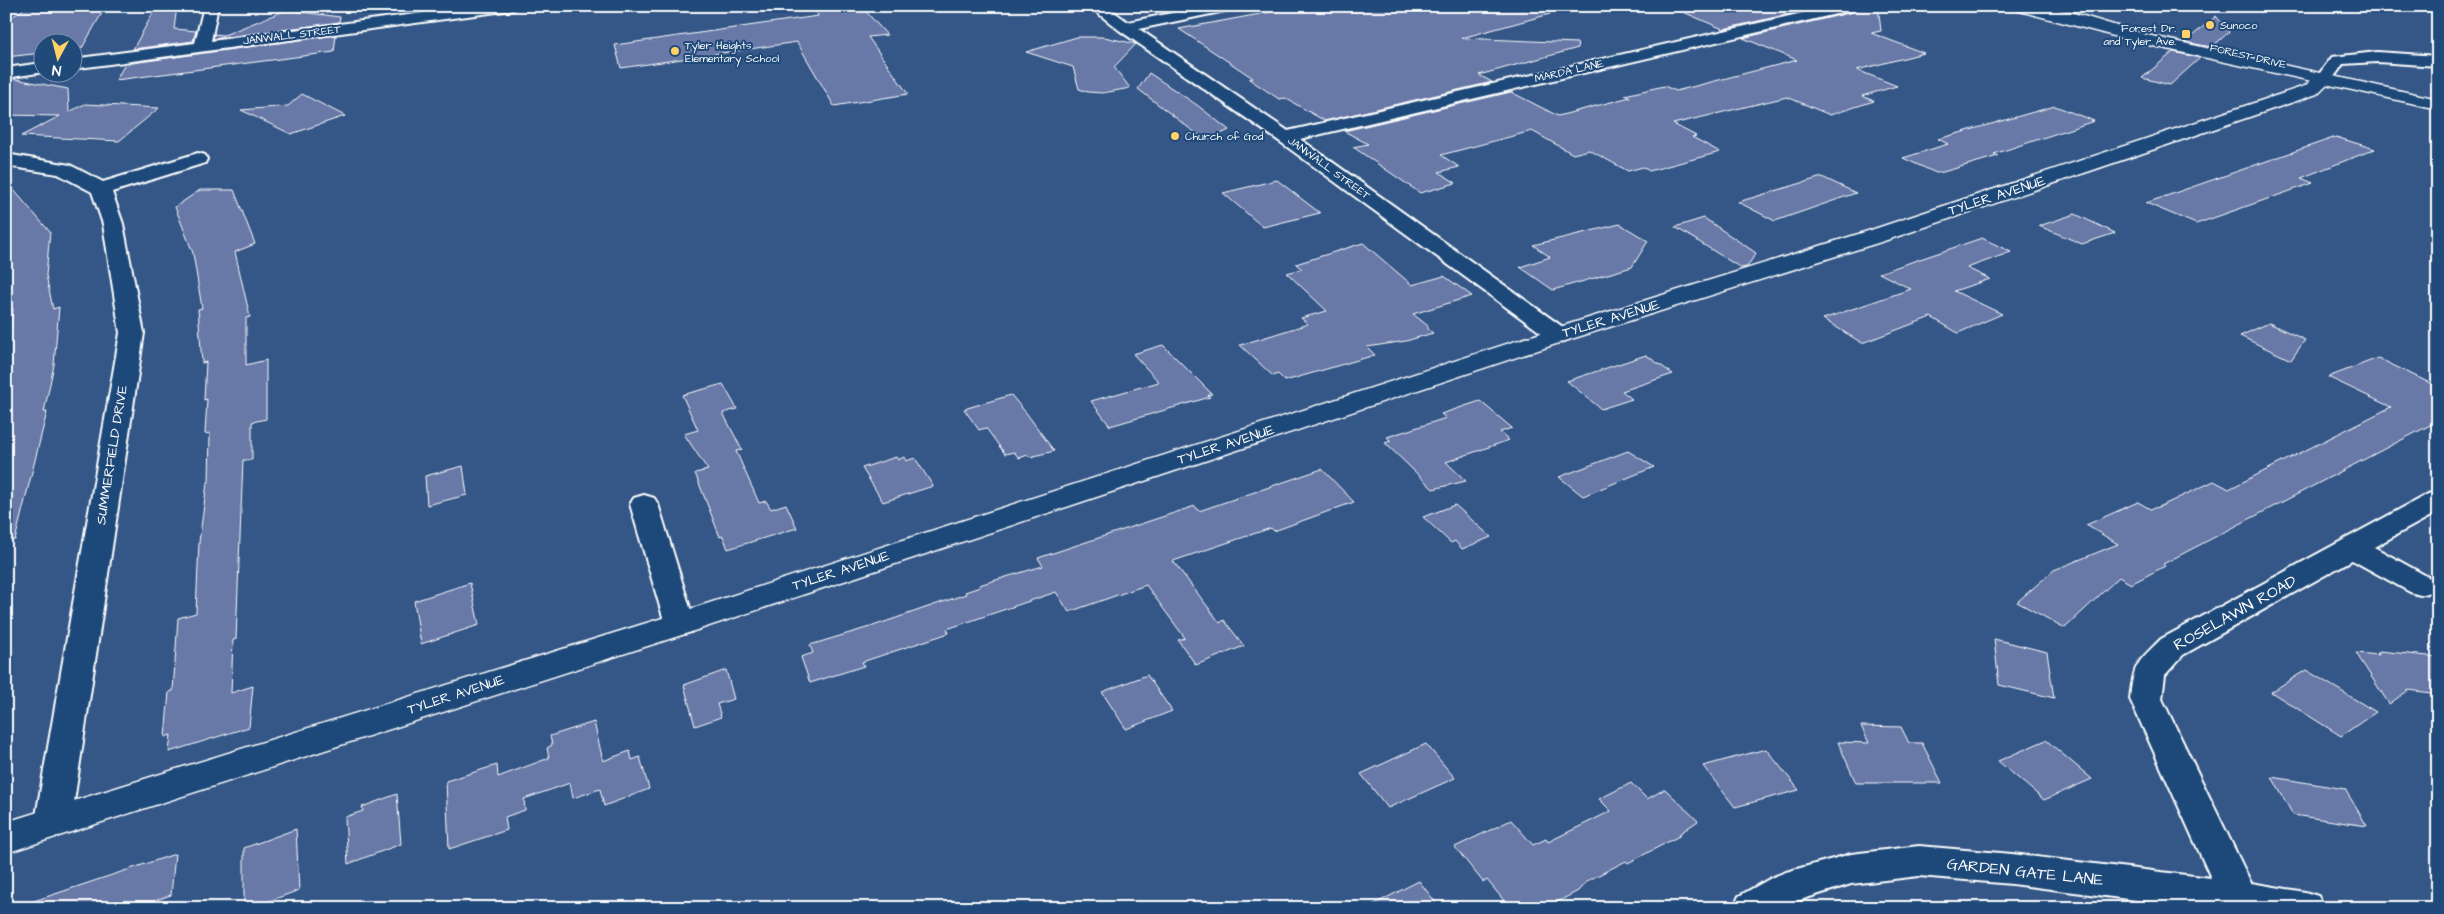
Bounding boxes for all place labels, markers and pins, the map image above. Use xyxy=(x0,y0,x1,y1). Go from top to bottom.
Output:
place label: Sunoco xyxy=(2220,18,2258,33)
marker: Sunoco xyxy=(2204,19,2216,31)
place label: Forest Dr. and Tyler Ave. xyxy=(2104,21,2176,50)
marker: Forest Dr. and Tyler Ave. xyxy=(2180,28,2192,40)
place label: Tyler Heights Elementary School xyxy=(685,38,780,67)
marker: Tyler Heights Elementary School xyxy=(669,45,681,57)
place label: Church of God xyxy=(1185,129,1264,144)
marker: Church of God xyxy=(1169,130,1181,142)

